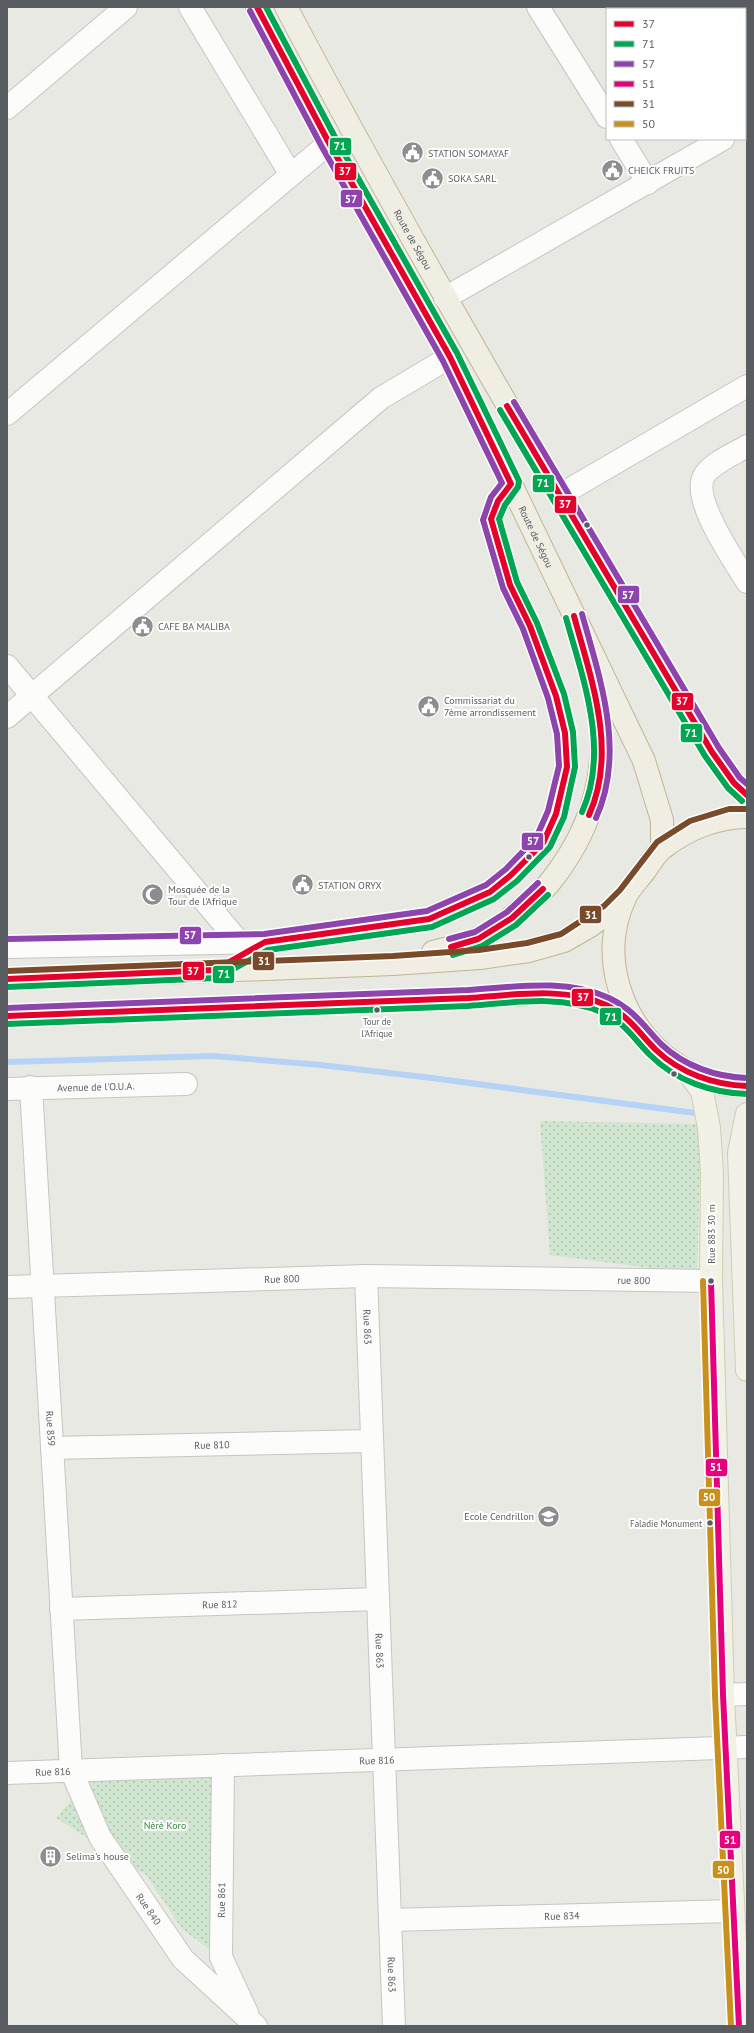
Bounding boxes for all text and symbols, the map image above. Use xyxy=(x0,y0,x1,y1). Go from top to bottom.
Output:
legend xyxy=(606,8,746,140)
text: 37 xyxy=(642,16,655,31)
text: 71 xyxy=(642,36,655,51)
text: 57 xyxy=(642,56,655,71)
text: 51 xyxy=(642,76,655,91)
text: 31 xyxy=(642,96,655,111)
text: 50 xyxy=(642,116,656,131)
line badge: 71 xyxy=(329,137,352,156)
text: 71 xyxy=(334,139,346,153)
public building icon: STATION SOMAYAF xyxy=(400,140,426,166)
place label: STATION SOMAYAF xyxy=(428,147,509,160)
public building icon: CHEICK FRUITS xyxy=(600,157,626,183)
line badge: 37 xyxy=(334,162,357,181)
text: 37 xyxy=(339,164,351,178)
place label: CHEICK FRUITS xyxy=(628,164,694,177)
public building icon: SOKA SARL xyxy=(419,165,445,191)
place label: SOKA SARL xyxy=(448,172,496,185)
line badge: 57 xyxy=(340,189,363,208)
text: 57 xyxy=(345,192,357,206)
street label: Route de Ségou xyxy=(391,207,435,272)
line badge: 71 xyxy=(532,474,555,493)
text: 71 xyxy=(537,476,549,490)
line badge: 37 xyxy=(554,495,577,514)
text: 37 xyxy=(559,497,571,511)
street label: Route de Ségou xyxy=(515,504,556,570)
unlabelled marker xyxy=(582,520,592,530)
line badge: 57 xyxy=(617,585,640,604)
text: 57 xyxy=(622,588,634,602)
public building icon: CAFE BA MALIBA xyxy=(129,613,155,639)
place label: CAFE BA MALIBA xyxy=(158,620,230,633)
line badge: 37 xyxy=(671,692,694,711)
public building icon: Commissariat du 7ème arrondissement xyxy=(415,693,441,719)
place label: Commissariat du 7ème arrondissement xyxy=(444,694,536,719)
text: 37 xyxy=(676,694,688,708)
line badge: 71 xyxy=(680,723,703,743)
text: 71 xyxy=(685,726,697,740)
line badge: 57 xyxy=(521,832,544,851)
text: 57 xyxy=(527,834,539,848)
unlabelled marker xyxy=(524,852,534,862)
public building icon: STATION ORYX xyxy=(290,872,316,898)
place label: STATION ORYX xyxy=(318,879,382,892)
mosque icon: Mosquée de la Tour de l'Afrique xyxy=(140,882,166,908)
place label: Mosquée de la Tour de l'Afrique xyxy=(168,883,237,908)
line badge: 31 xyxy=(579,905,602,924)
text: 31 xyxy=(585,908,597,922)
line badge: 57 xyxy=(179,926,202,945)
text: 57 xyxy=(184,928,196,942)
line badge: 31 xyxy=(252,951,275,971)
text: 31 xyxy=(258,954,270,968)
line badge: 37 xyxy=(182,961,205,981)
text: 37 xyxy=(187,964,199,978)
line badge: 71 xyxy=(212,965,235,984)
text: 71 xyxy=(218,967,230,981)
line badge: 37 xyxy=(571,988,594,1007)
text: 37 xyxy=(577,990,589,1004)
marker: Tour de l'Afrique xyxy=(372,1005,382,1015)
line badge: 71 xyxy=(599,1007,622,1026)
text: 71 xyxy=(605,1010,617,1024)
place label: Tour de l'Afrique xyxy=(361,1016,393,1039)
unlabelled marker xyxy=(669,1069,679,1079)
street label: Avenue de l'O.U.A. xyxy=(57,1079,135,1095)
street label: Rue 883 30 m xyxy=(705,1204,718,1264)
street label: Rue 800 xyxy=(264,1272,300,1286)
street label: rue 800 xyxy=(617,1274,651,1287)
unlabelled marker xyxy=(706,1276,716,1286)
street label: Rue 863 xyxy=(360,1309,375,1345)
street label: Rue 859 xyxy=(43,1410,58,1446)
street label: Rue 810 xyxy=(194,1438,230,1452)
line badge: 51 xyxy=(705,1458,728,1477)
text: 51 xyxy=(710,1460,722,1474)
line badge: 50 xyxy=(698,1488,721,1507)
text: 50 xyxy=(703,1490,715,1504)
school or university icon: Ecole Cendrillon xyxy=(536,1503,562,1529)
place label: Ecole Cendrillon xyxy=(464,1510,534,1523)
place label: Faladie Monument xyxy=(630,1518,702,1529)
marker: Faladie Monument xyxy=(705,1518,715,1528)
street label: Rue 812 xyxy=(202,1597,238,1612)
street label: Rue 863 xyxy=(372,1633,387,1669)
street label: Rue 816 xyxy=(359,1753,395,1768)
street label: Rue 816 xyxy=(35,1765,71,1779)
park label: Nèrè Koro xyxy=(144,1819,186,1832)
line badge: 51 xyxy=(719,1830,741,1849)
text: 51 xyxy=(724,1833,736,1847)
building icon: Selima's house xyxy=(37,1843,63,1869)
place label: Selima's house xyxy=(66,1850,129,1863)
line badge: 50 xyxy=(712,1860,735,1879)
text: 50 xyxy=(717,1863,729,1877)
street label: Rue 861 xyxy=(215,1882,228,1918)
street label: Rue 840 xyxy=(133,1891,164,1928)
street label: Rue 834 xyxy=(544,1909,580,1923)
street label: Rue 863 xyxy=(384,1957,399,1992)

